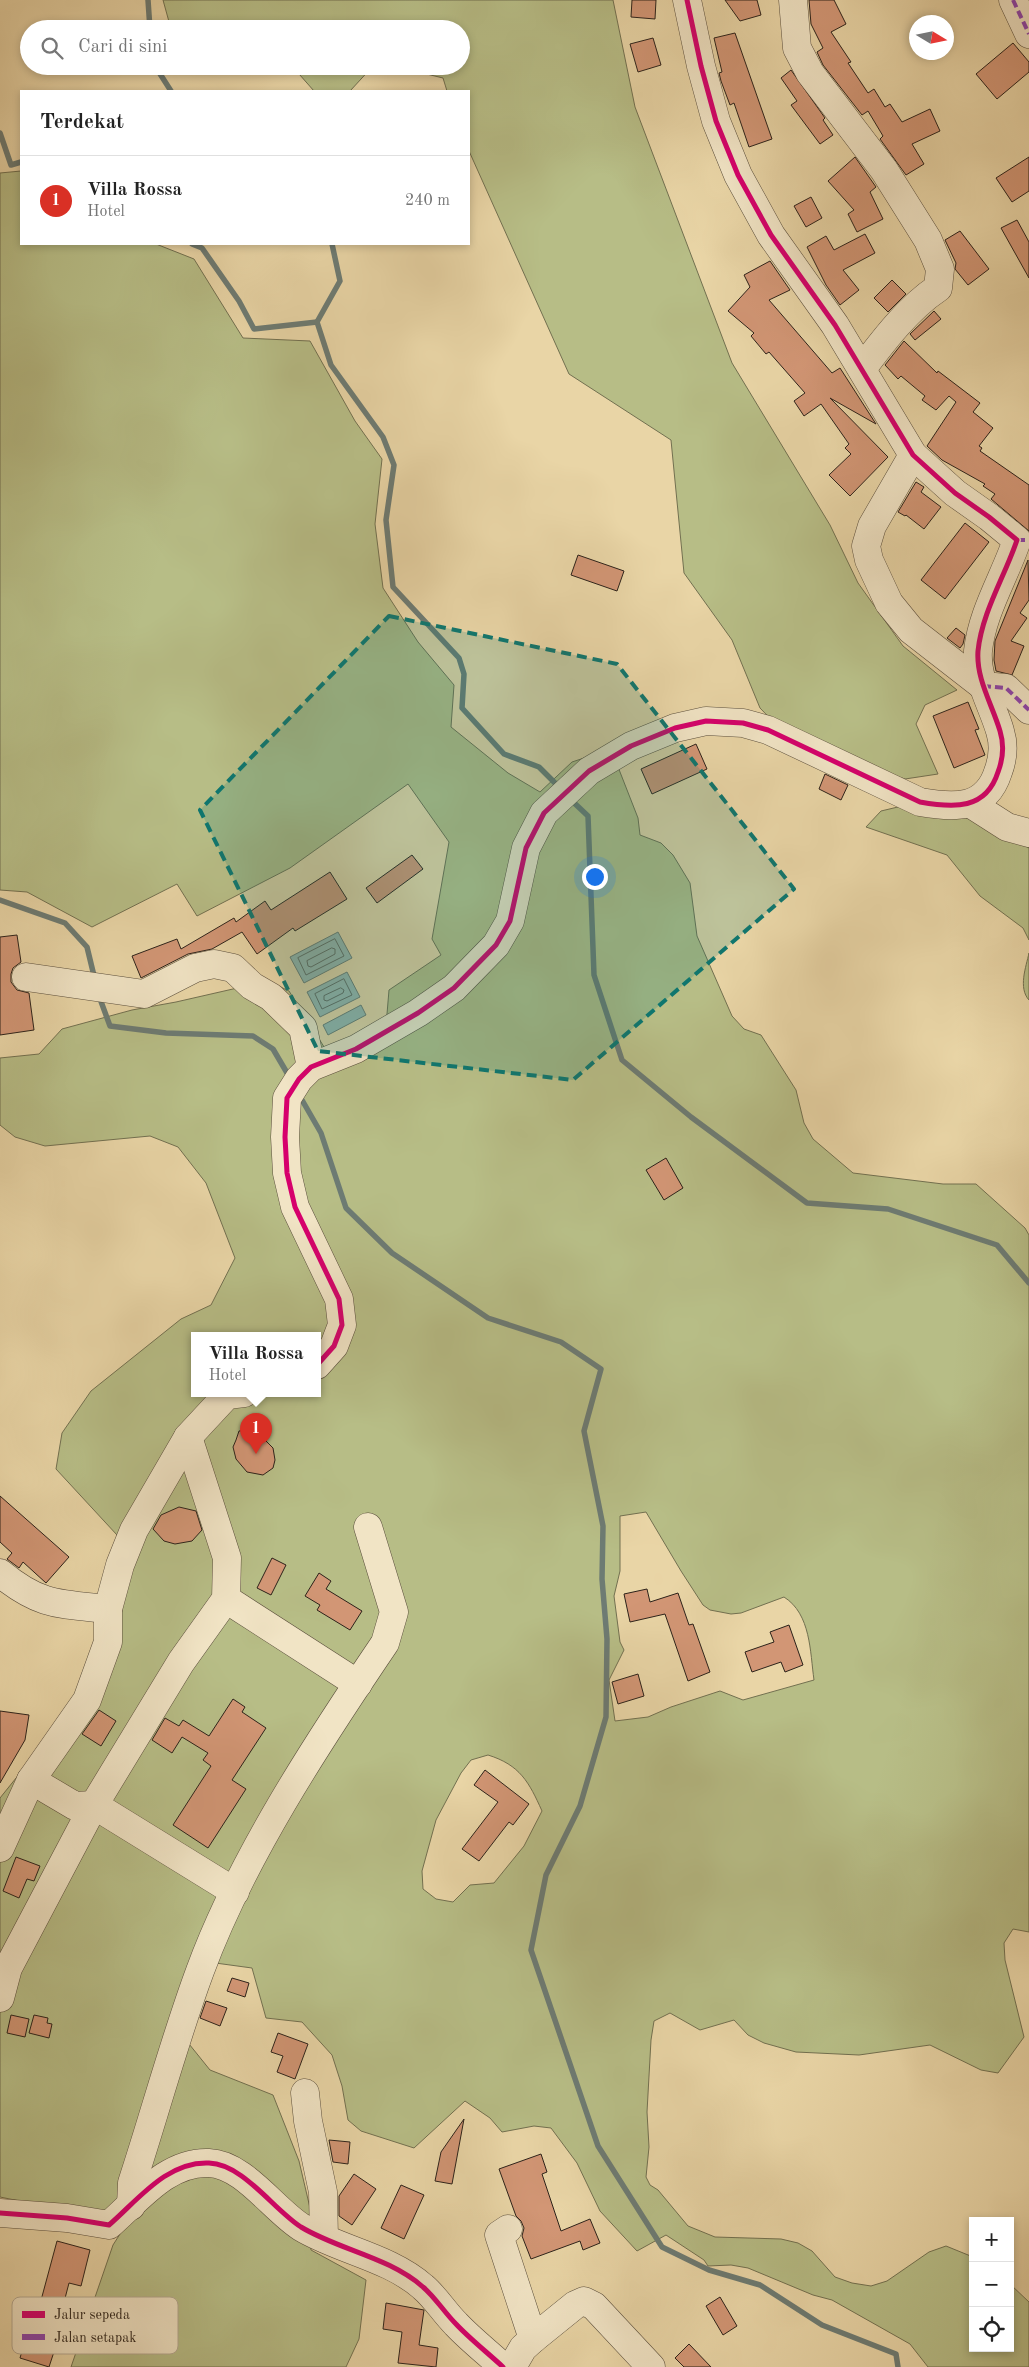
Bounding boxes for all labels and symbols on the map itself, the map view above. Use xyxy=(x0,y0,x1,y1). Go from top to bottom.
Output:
north arrow xyxy=(909,15,954,60)
your location xyxy=(582,864,608,890)
pin: 1 xyxy=(240,1413,272,1454)
legend xyxy=(12,2297,178,2354)
text: Jalur sepeda xyxy=(54,2308,130,2322)
text: Jalan setapak xyxy=(54,2331,136,2345)

